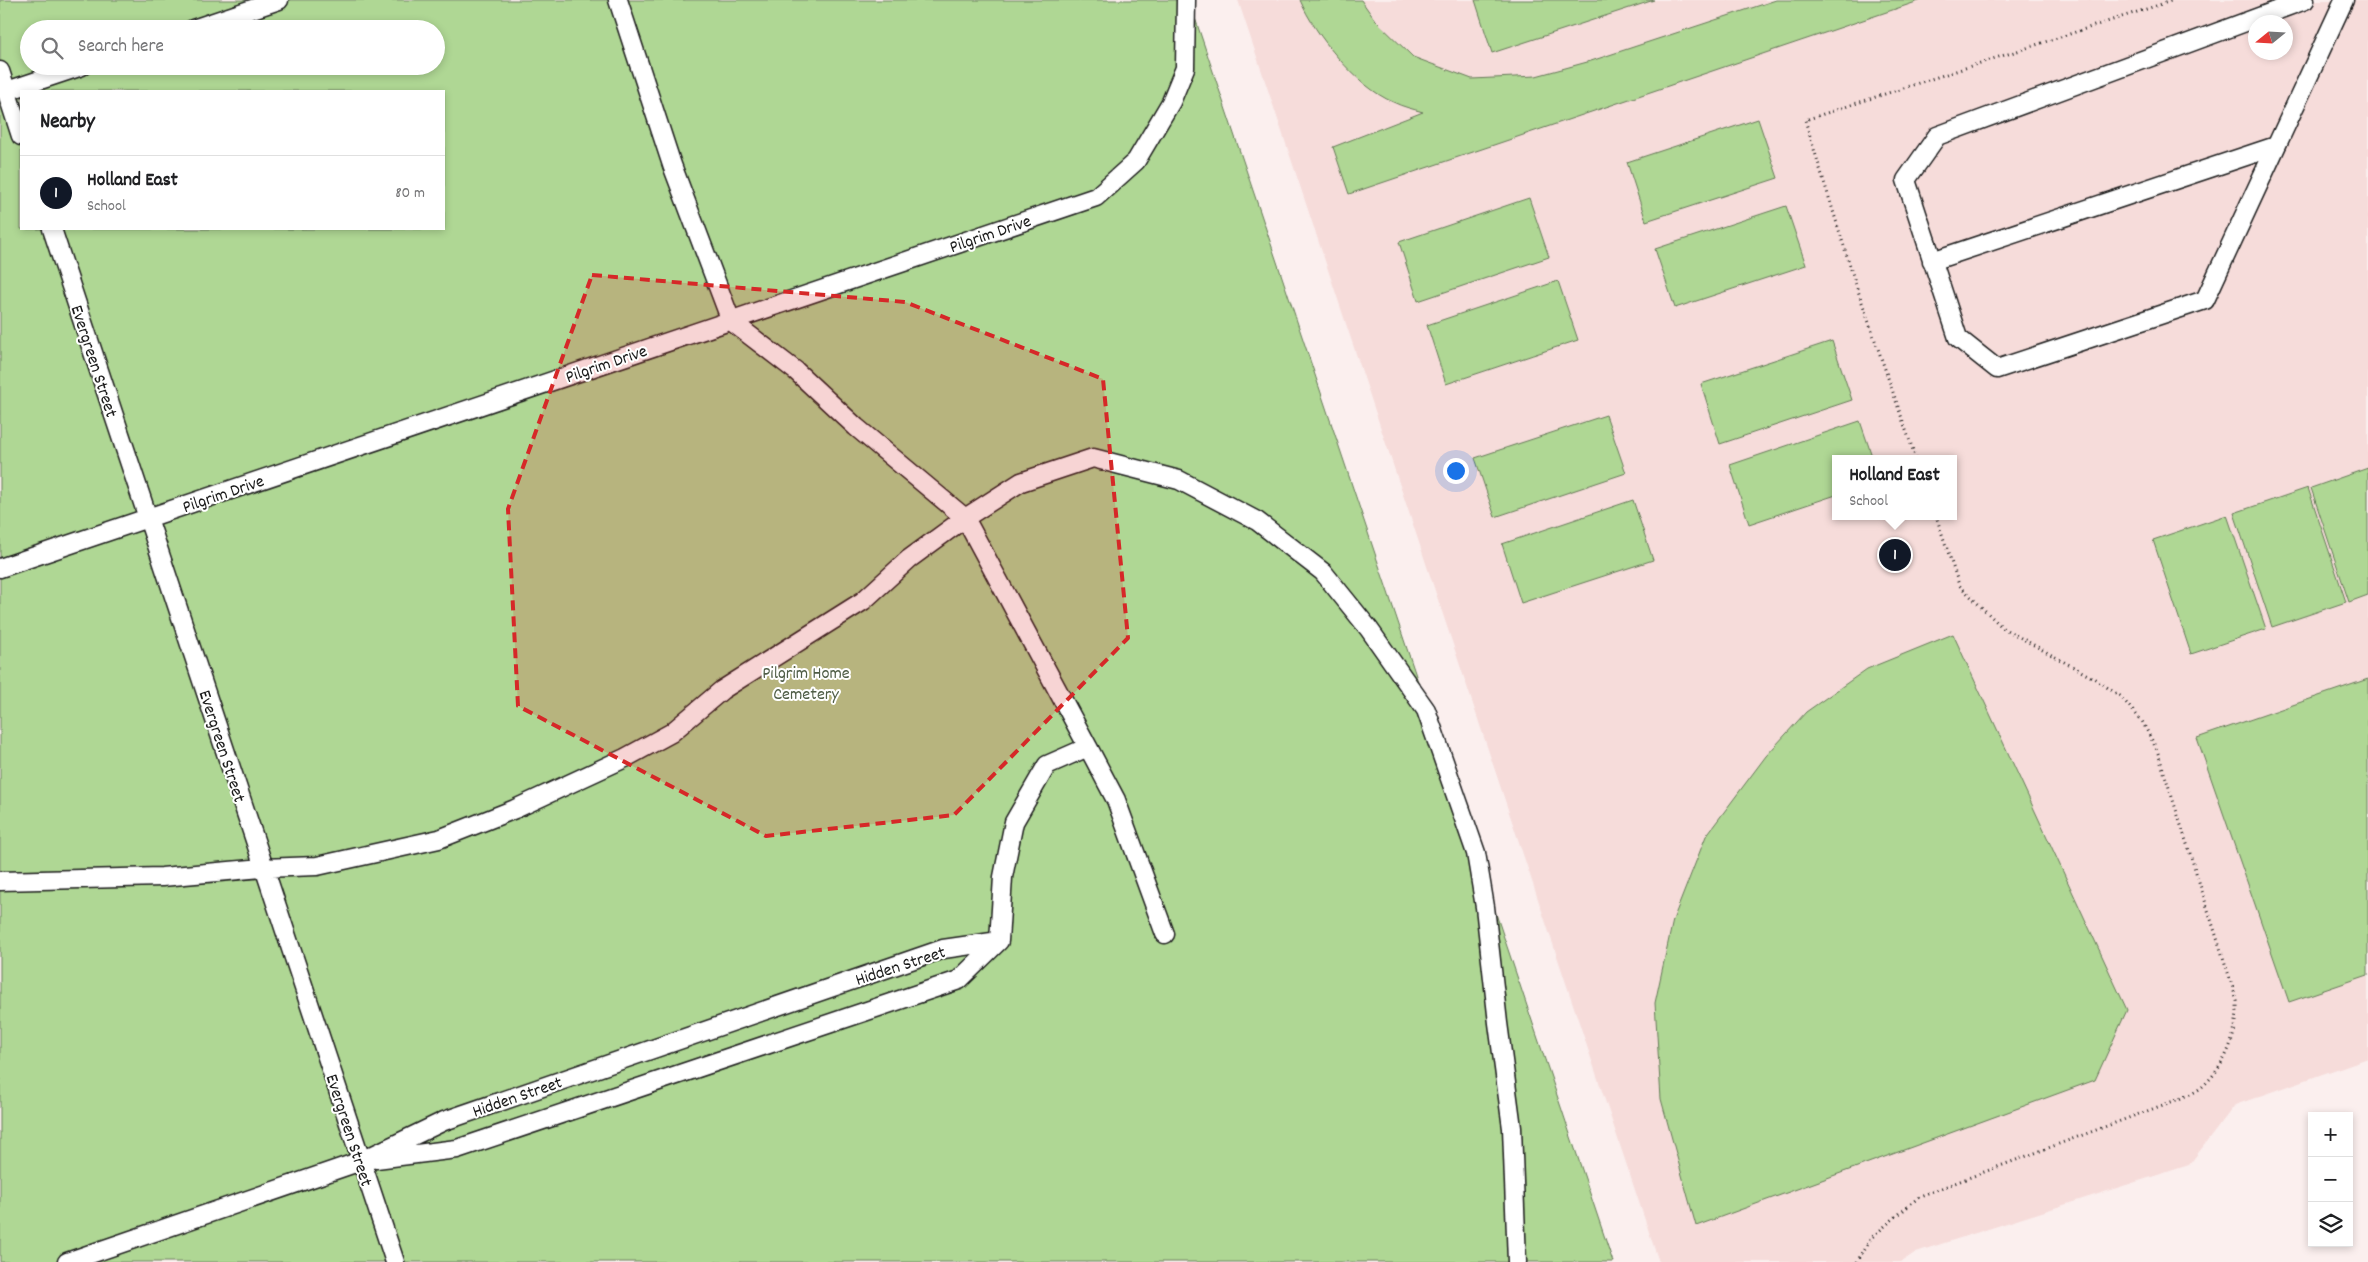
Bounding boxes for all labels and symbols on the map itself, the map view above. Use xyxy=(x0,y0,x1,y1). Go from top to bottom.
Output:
north arrow xyxy=(2248,15,2293,60)
street label: Pilgrim Drive xyxy=(947,210,1035,261)
street label: Evergreen Street xyxy=(63,302,123,422)
street label: Pilgrim Drive xyxy=(563,340,651,391)
your location xyxy=(1443,458,1469,484)
street label: Pilgrim Drive xyxy=(180,470,268,521)
pin: 1 xyxy=(1879,536,1911,574)
park label: Pilgrim Home Cemetery xyxy=(762,662,850,708)
street label: Evergreen Street xyxy=(191,687,251,807)
street label: Hidden Street xyxy=(852,941,949,994)
street label: Evergreen Street xyxy=(318,1071,378,1191)
street label: Hidden Street xyxy=(470,1071,566,1125)

